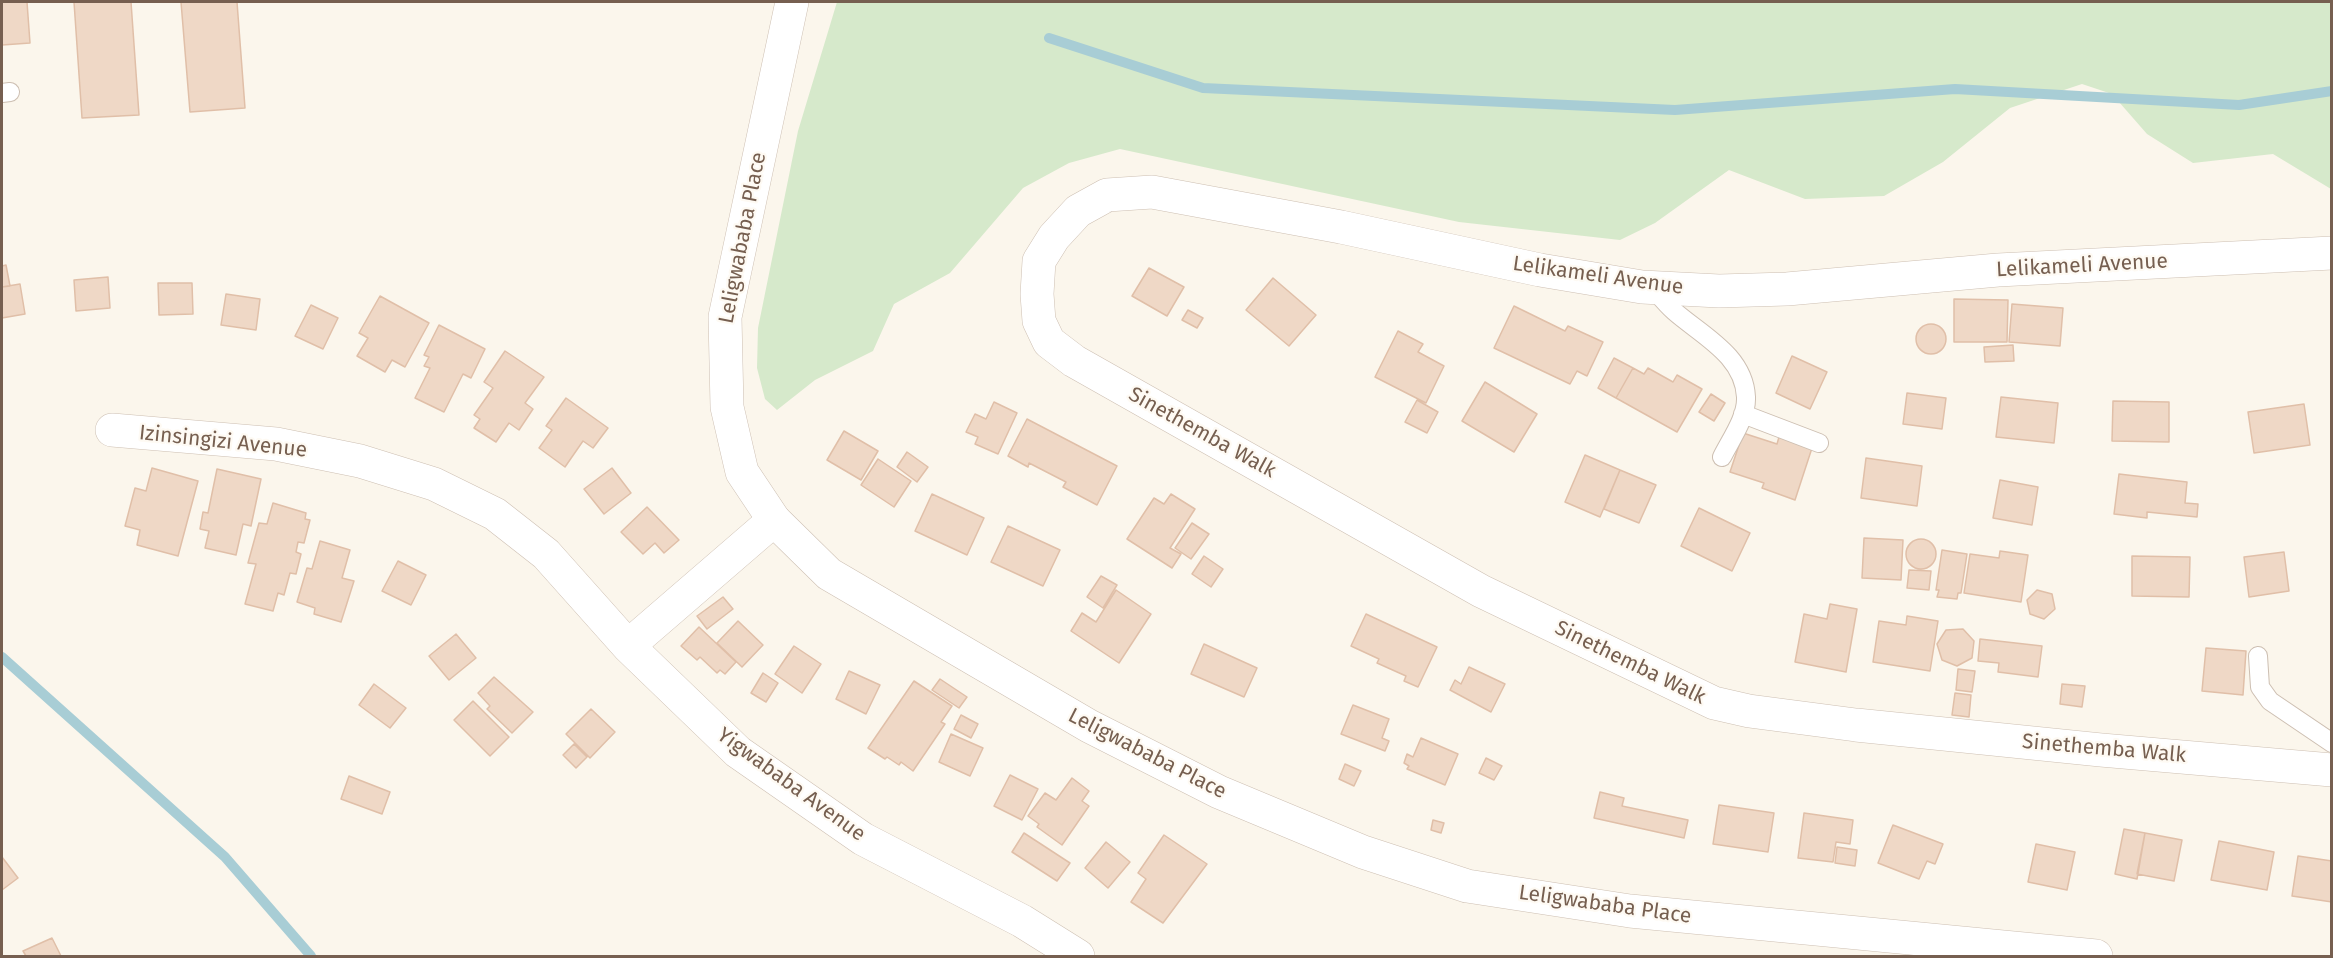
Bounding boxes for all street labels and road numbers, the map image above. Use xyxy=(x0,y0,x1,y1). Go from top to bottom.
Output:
street label: Leligwababa Place xyxy=(714,150,772,326)
street label: Lelikameli Avenue xyxy=(1995,249,2169,283)
street label: Lelikameli Avenue xyxy=(1511,252,1685,300)
street label: Sinethemba Walk xyxy=(1124,382,1280,484)
street label: Izinsingizi Avenue xyxy=(138,421,308,463)
street label: Sinethemba Walk xyxy=(1551,616,1709,710)
street label: Leligwababa Place xyxy=(1064,703,1230,805)
street label: Yigwababa Avenue xyxy=(712,723,870,847)
street label: Sinethemba Walk xyxy=(2021,729,2187,769)
street label: Leligwababa Place xyxy=(1517,880,1693,930)

